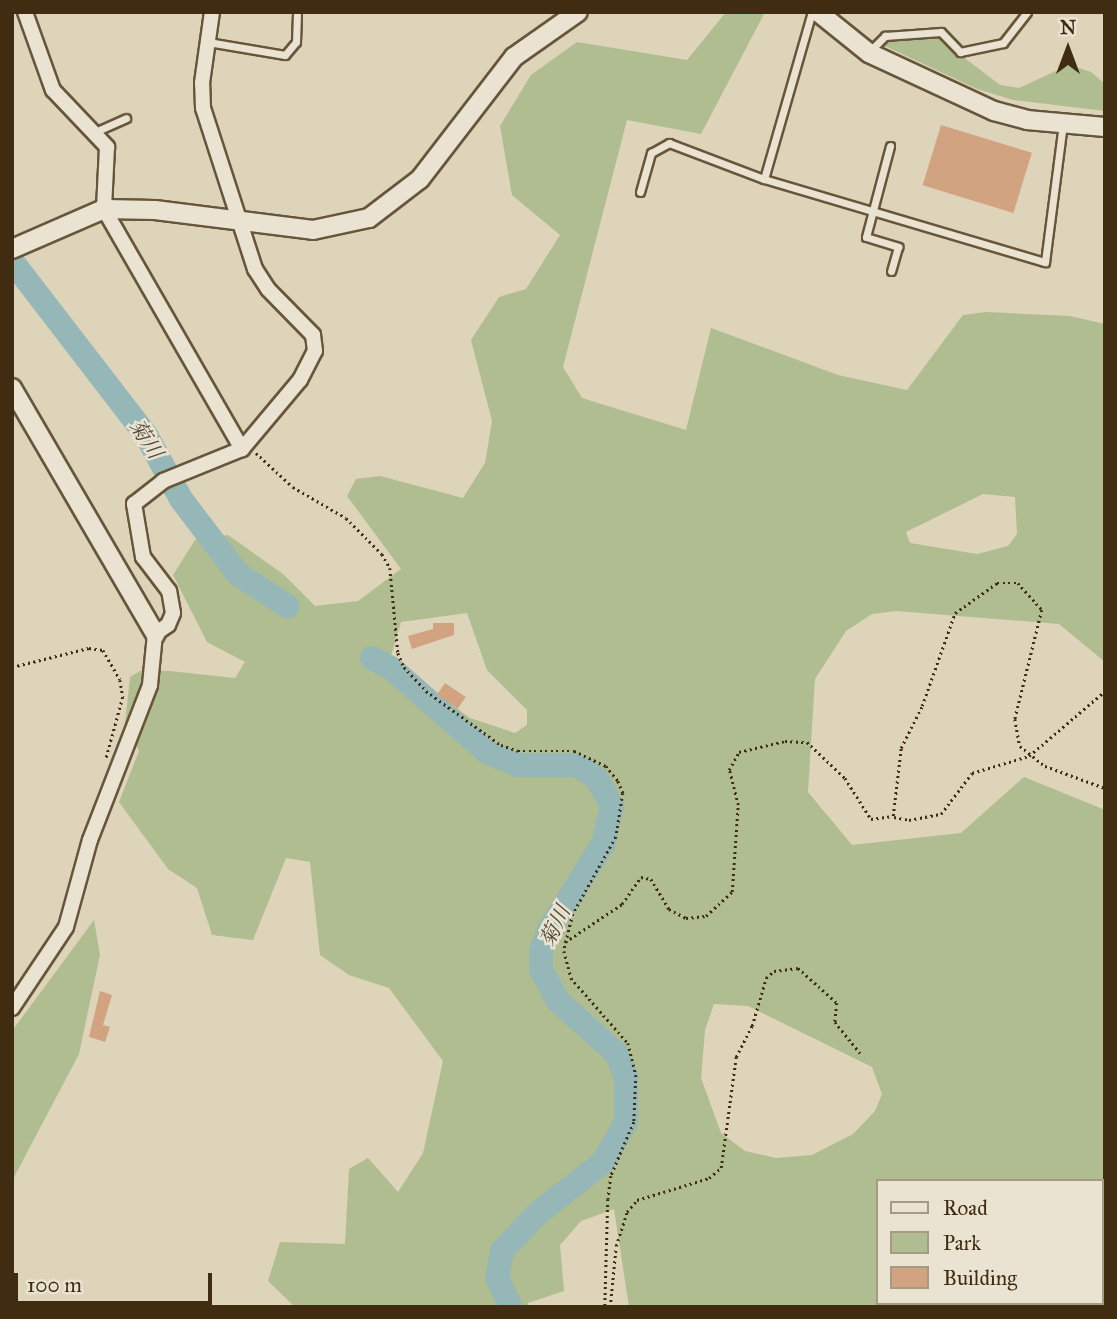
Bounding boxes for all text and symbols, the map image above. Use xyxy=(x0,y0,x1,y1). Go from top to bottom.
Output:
north arrow xyxy=(1033,14,1103,84)
text: N xyxy=(1060,16,1076,39)
water label: 菊川 xyxy=(124,415,168,463)
water label: 菊川 xyxy=(534,902,576,950)
legend xyxy=(876,1179,1103,1305)
text: Road xyxy=(943,1195,988,1221)
text: Park xyxy=(943,1230,981,1256)
scale bar xyxy=(18,1260,215,1304)
text: Building xyxy=(943,1265,1017,1291)
text: 100 m xyxy=(27,1272,82,1298)

